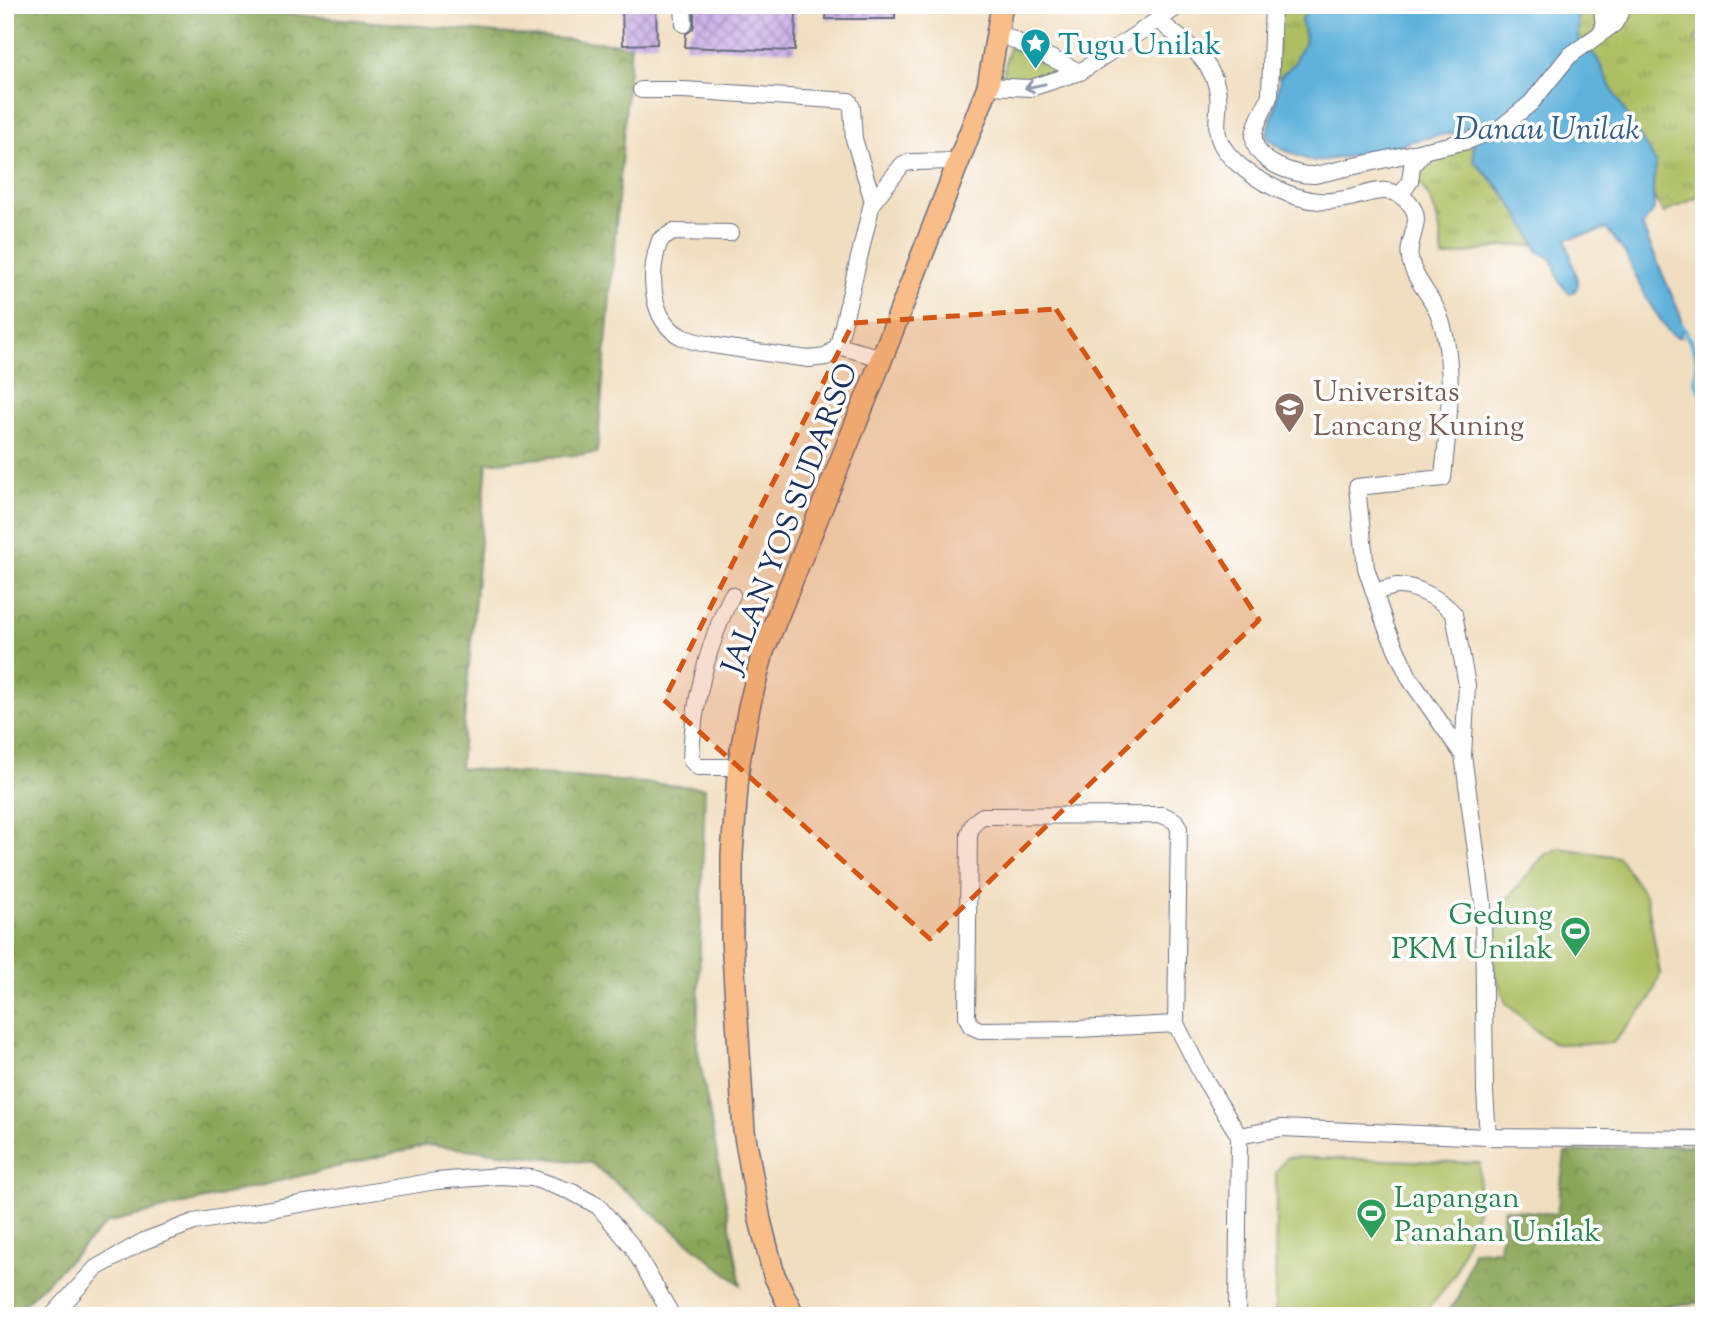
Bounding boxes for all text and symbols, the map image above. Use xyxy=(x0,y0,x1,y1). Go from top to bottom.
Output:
place label: Tugu Unilak xyxy=(1058,25,1221,68)
place icon: Tugu Unilak xyxy=(1018,27,1052,71)
one-way arrow xyxy=(1024,80,1046,93)
water label: Danau Unilak xyxy=(1454,108,1640,154)
street label: JALAN YOS SUDARSO xyxy=(711,357,870,682)
place label: Universitas Lancang Kuning xyxy=(1313,372,1525,449)
school or university icon: Universitas Lancang Kuning xyxy=(1273,391,1307,435)
place label: Gedung PKM Unilak xyxy=(1391,895,1553,972)
sports icon: Gedung PKM Unilak xyxy=(1559,914,1593,958)
place label: Lapangan Panahan Unilak xyxy=(1394,1178,1601,1255)
sports icon: Lapangan Panahan Unilak xyxy=(1354,1197,1388,1241)

